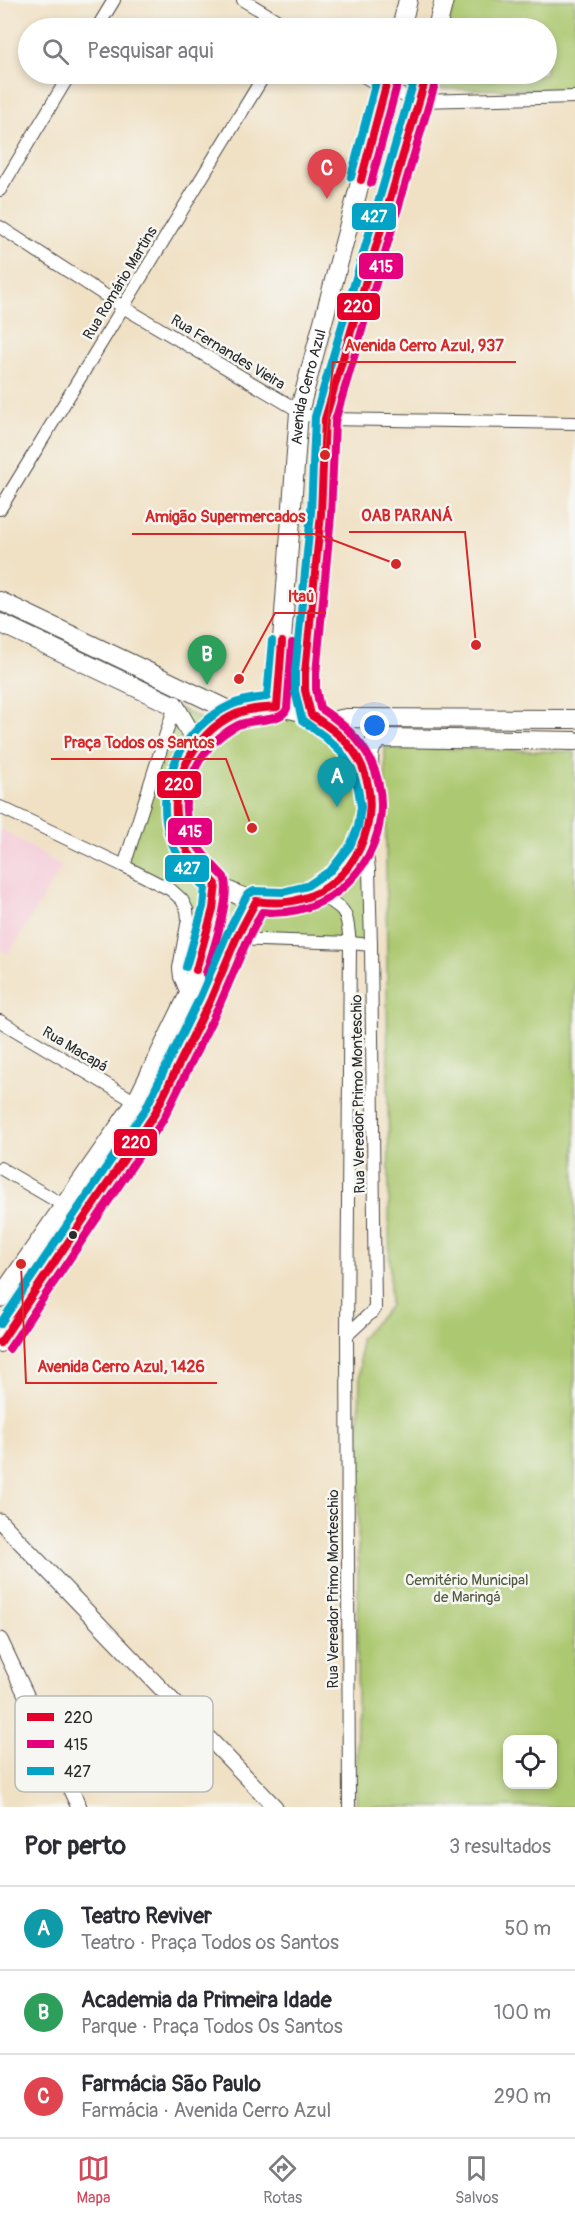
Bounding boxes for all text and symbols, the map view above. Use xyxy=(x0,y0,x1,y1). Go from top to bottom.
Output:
search box xyxy=(18,18,557,84)
icon: search xyxy=(39,35,72,68)
text: Pesquisar aqui xyxy=(87,37,213,65)
pin: C xyxy=(308,150,346,199)
line badge: 427 xyxy=(351,202,397,231)
text: 427 xyxy=(361,207,388,227)
street label: Rua Romário Martins xyxy=(79,223,162,343)
line badge: 415 xyxy=(358,252,404,280)
text: 415 xyxy=(369,257,393,277)
line badge: 220 xyxy=(336,292,381,321)
text: 220 xyxy=(344,297,372,317)
street label: Rua Fernandes Vieira xyxy=(167,311,288,394)
street label: Avenida Cerro Azul xyxy=(288,327,331,446)
callout: Avenida Cerro Azul, 937 xyxy=(333,328,516,362)
text: Avenida Cerro Azul, 937 xyxy=(344,336,504,356)
callout: OAB PARANÁ xyxy=(349,498,465,532)
callout: Amigão Supermercados xyxy=(132,500,317,534)
text: OAB PARANÁ xyxy=(361,505,453,526)
text: Amigão Supermercados xyxy=(145,507,306,527)
callout: Itaú xyxy=(275,579,326,613)
text: Itaú xyxy=(288,587,314,607)
pin: B xyxy=(188,636,226,685)
your location xyxy=(360,711,389,740)
callout: Praça Todos os Santos xyxy=(51,725,226,759)
text: Praça Todos os Santos xyxy=(64,733,215,753)
pin: A xyxy=(318,758,356,807)
line badge: 220 xyxy=(156,770,202,799)
text: 220 xyxy=(165,775,193,795)
line badge: 415 xyxy=(167,817,213,846)
text: 415 xyxy=(178,822,202,842)
line badge: 427 xyxy=(164,854,210,883)
text: 427 xyxy=(174,859,201,879)
street label: Rua Vereador Primo Monteschio xyxy=(347,994,370,1194)
street label: Rua Macapá xyxy=(39,1023,111,1076)
line badge: 220 xyxy=(113,1128,158,1157)
text: 220 xyxy=(122,1133,150,1153)
unlabelled marker xyxy=(67,1229,79,1241)
callout: Avenida Cerro Azul, 1426 xyxy=(26,1349,217,1383)
text: Avenida Cerro Azul, 1426 xyxy=(37,1357,205,1377)
street label: Rua Vereador Primo Monteschio xyxy=(324,1490,343,1688)
park label: Cemitério Municipal de Maringá xyxy=(405,1571,529,1607)
legend xyxy=(15,1696,213,1792)
text: 220 xyxy=(64,1708,93,1728)
text: 415 xyxy=(64,1735,88,1755)
map controls xyxy=(503,1735,557,1789)
button: locate xyxy=(503,1735,557,1789)
text: 427 xyxy=(64,1762,91,1782)
text: Por perto xyxy=(24,1830,126,1862)
text: 3 resultados xyxy=(449,1834,551,1859)
text: Teatro Reviver xyxy=(81,1902,212,1930)
text: A xyxy=(37,1916,50,1941)
text: 50 m xyxy=(504,1916,551,1941)
text: Teatro · Praça Todos os Santos xyxy=(81,1930,339,1955)
text: Academia da Primeira Idade xyxy=(81,1986,332,2014)
text: B xyxy=(38,2000,49,2025)
text: 100 m xyxy=(494,2000,551,2025)
text: Parque · Praça Todos Os Santos xyxy=(81,2014,343,2039)
text: Farmácia São Paulo xyxy=(81,2070,261,2098)
text: C xyxy=(37,2084,50,2109)
text: 290 m xyxy=(494,2084,551,2109)
text: Farmácia · Avenida Cerro Azul xyxy=(81,2098,331,2123)
tab: Mapa xyxy=(76,2152,110,2208)
tab: Rotas xyxy=(263,2152,302,2208)
tab: Salvos xyxy=(455,2152,499,2208)

